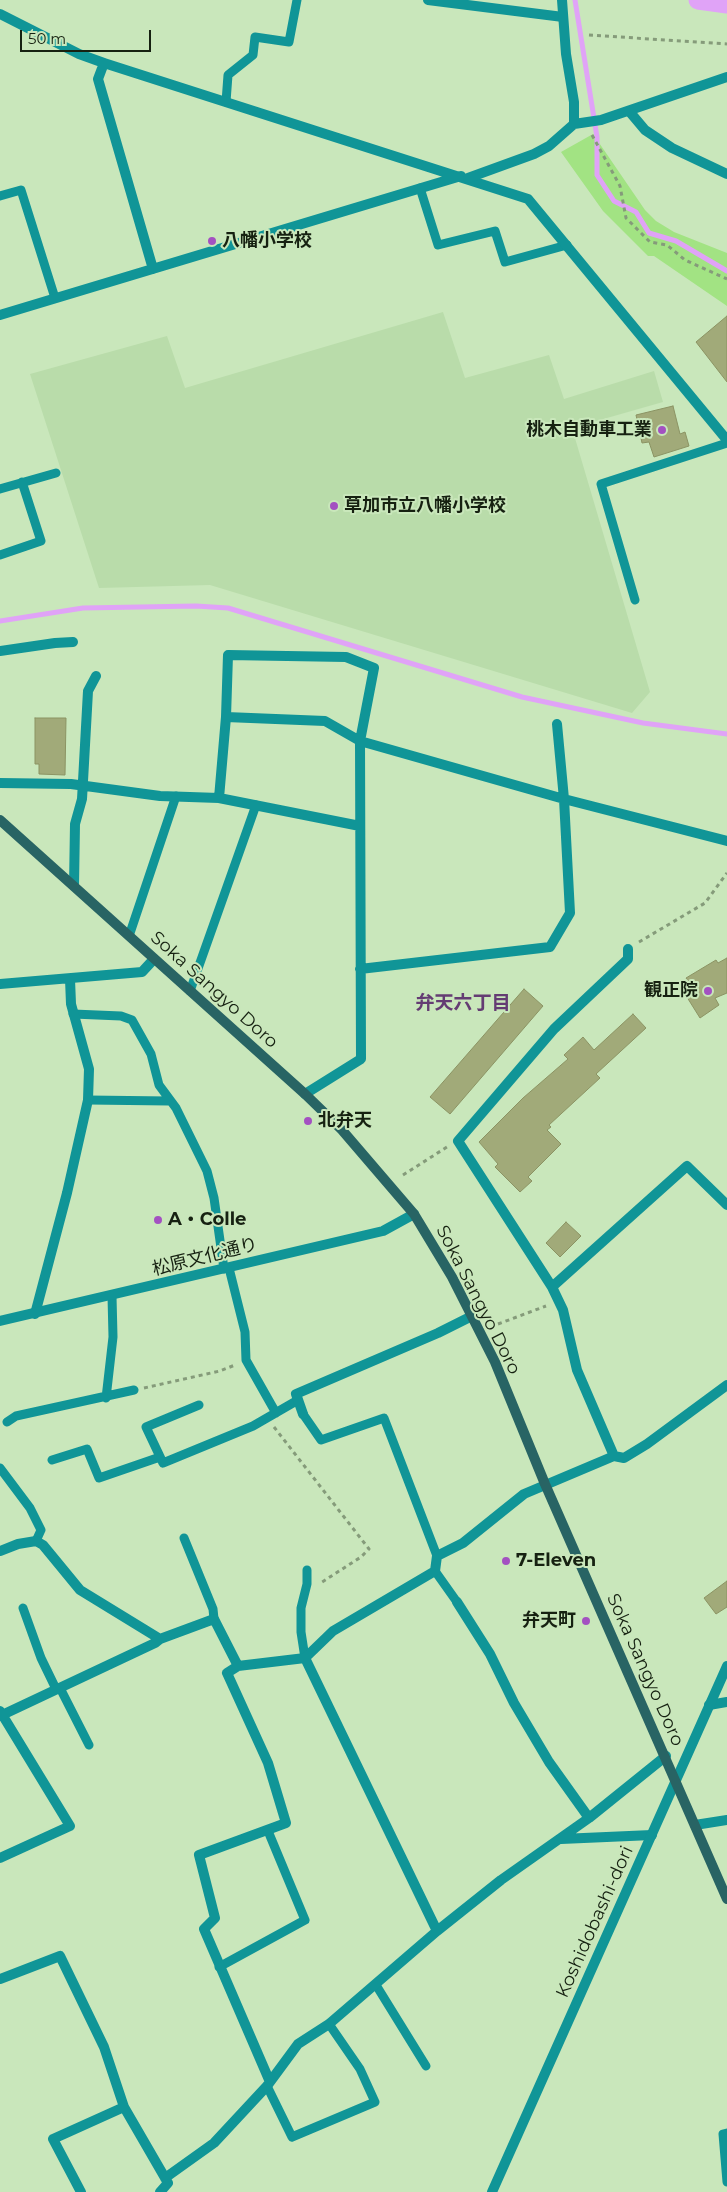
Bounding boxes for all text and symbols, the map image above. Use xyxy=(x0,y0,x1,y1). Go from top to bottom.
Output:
scale bar xyxy=(22,20,154,52)
text: 50 m xyxy=(28,29,66,48)
place label: 八幡小学校 xyxy=(222,230,312,252)
marker: 八幡小学校 xyxy=(206,235,218,247)
place label: 桃木自動車工業 xyxy=(526,419,652,441)
marker: 桃木自動車工業 xyxy=(656,424,668,436)
place label: 草加市立八幡小学校 xyxy=(344,495,506,517)
marker: 草加市立八幡小学校 xyxy=(328,500,340,512)
street label: Soka Sangyo Doro xyxy=(146,927,282,1053)
place label: 観正院 xyxy=(644,980,698,1002)
marker: 観正院 xyxy=(702,985,714,997)
district label: 弁天六丁目 xyxy=(416,992,510,1014)
place label: 北弁天 xyxy=(318,1110,372,1132)
marker: 北弁天 xyxy=(302,1115,314,1127)
place label: A・Colle xyxy=(168,1209,246,1231)
marker: A・Colle xyxy=(152,1214,164,1226)
street label: Soka Sangyo Doro xyxy=(431,1222,525,1378)
street label: 松原文化通り xyxy=(150,1233,260,1281)
place label: 7-Eleven xyxy=(516,1550,596,1572)
marker: 7-Eleven xyxy=(500,1555,512,1567)
street label: Soka Sangyo Doro xyxy=(602,1591,688,1749)
place label: 弁天町 xyxy=(522,1610,576,1632)
marker: 弁天町 xyxy=(580,1615,592,1627)
street label: Koshidobashi-dori xyxy=(552,1843,638,2001)

